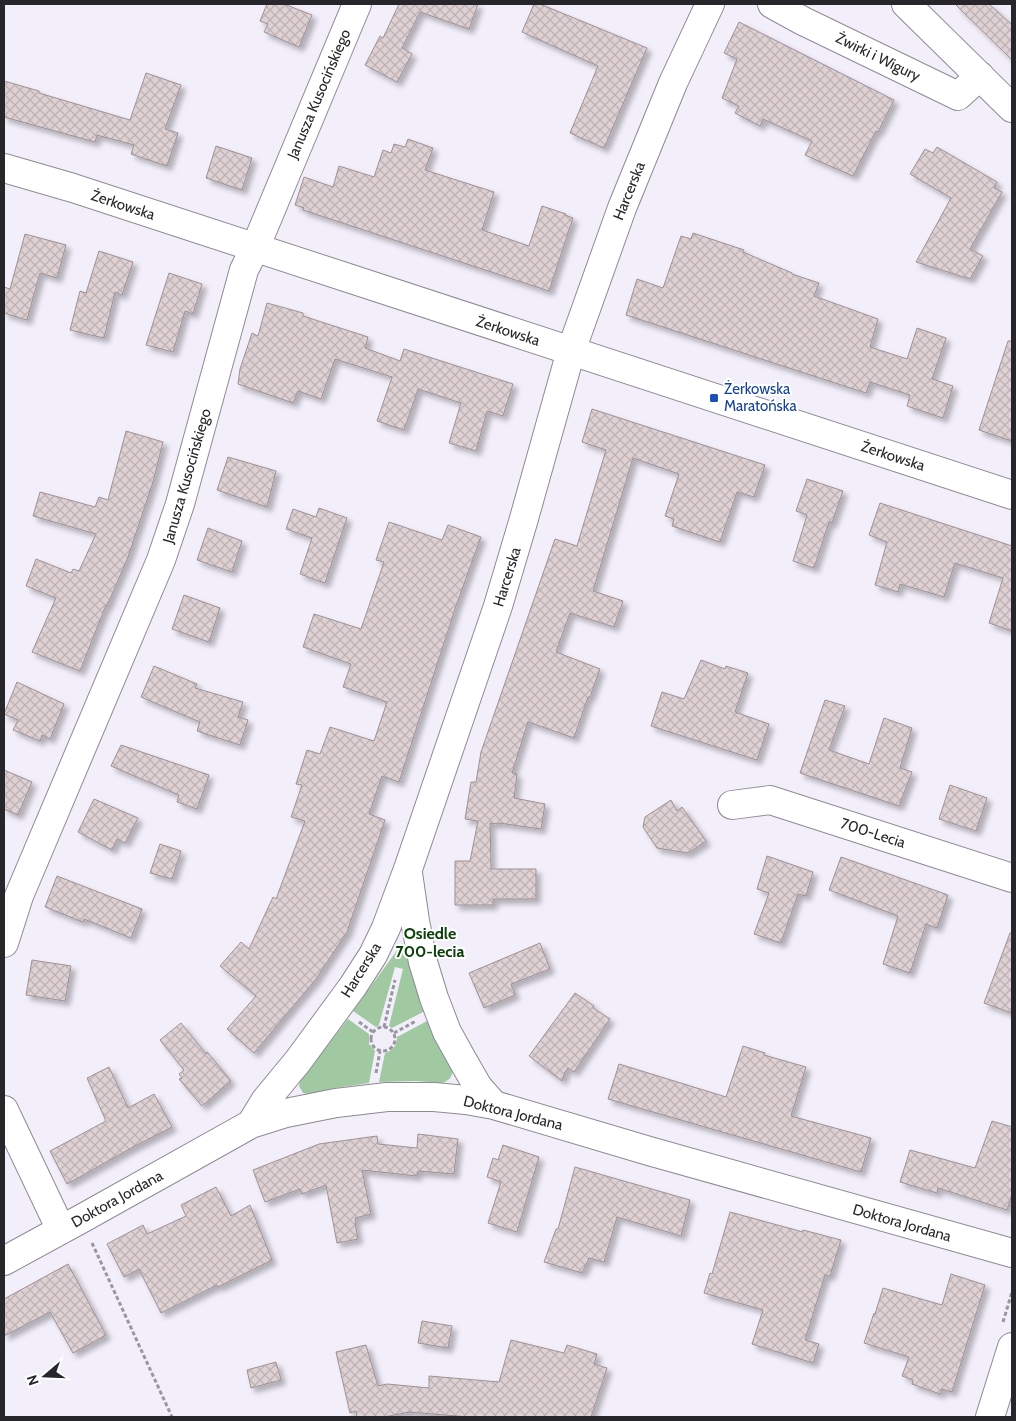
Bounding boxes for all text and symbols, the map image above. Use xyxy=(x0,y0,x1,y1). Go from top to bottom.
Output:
street label: Janusza Kusocińskiego xyxy=(283,26,355,163)
street label: Żwirki i Wigury xyxy=(833,28,924,85)
street label: Harcerska xyxy=(609,158,649,223)
street label: Żerkowska xyxy=(89,185,158,224)
street label: Żerkowska xyxy=(474,311,543,350)
place label: Żerkowska Maratońska xyxy=(724,379,797,415)
marker: Żerkowska Maratońska xyxy=(708,392,720,404)
street label: Janusza Kusocińskiego xyxy=(159,407,215,546)
street label: Żerkowska xyxy=(859,436,928,475)
street label: Harcerska xyxy=(489,544,525,609)
street label: 700-Lecia xyxy=(838,814,908,852)
district label: Osiedle 700-lecia xyxy=(396,924,464,961)
street label: Harcerska xyxy=(337,939,385,1001)
street label: Doktora Jordana xyxy=(461,1092,565,1134)
street label: Doktora Jordana xyxy=(68,1166,167,1232)
street label: Doktora Jordana xyxy=(851,1200,954,1246)
north arrow xyxy=(20,1351,70,1401)
text: N xyxy=(23,1373,43,1388)

